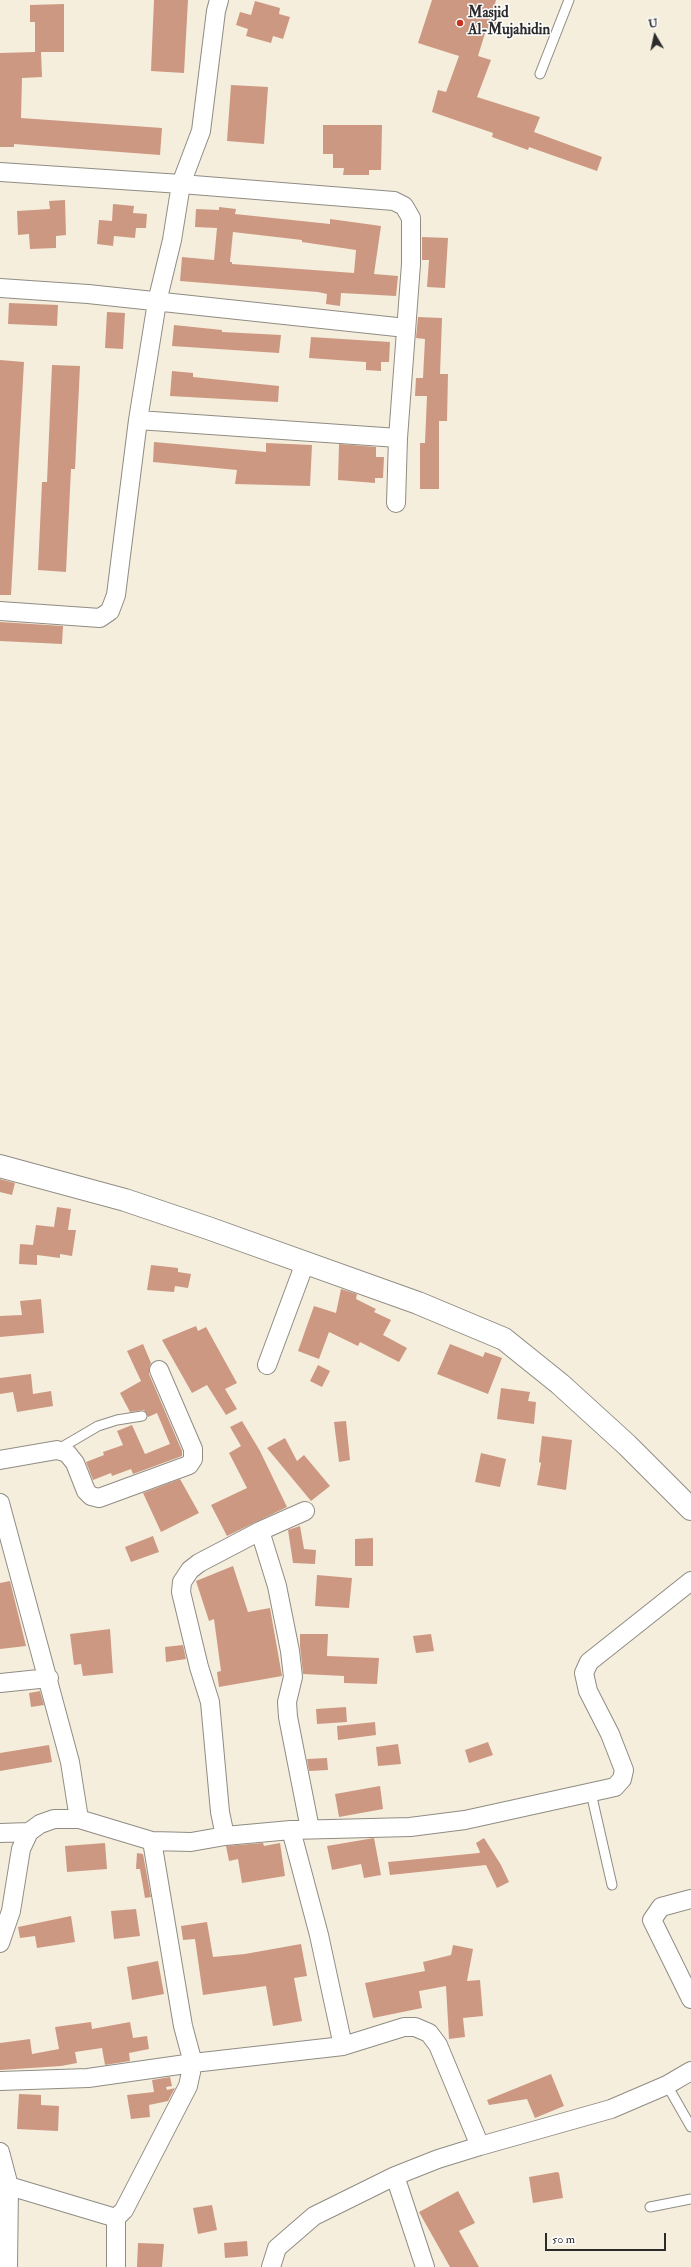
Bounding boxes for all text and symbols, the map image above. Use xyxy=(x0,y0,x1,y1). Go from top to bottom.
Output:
place label: Masjid Al-Mujahidin xyxy=(468,5,550,40)
north arrow xyxy=(635,16,675,56)
text: U xyxy=(647,17,659,31)
marker: Masjid Al-Mujahidin xyxy=(455,18,465,28)
scale bar xyxy=(547,2225,668,2251)
text: 50 m xyxy=(552,2232,575,2247)

